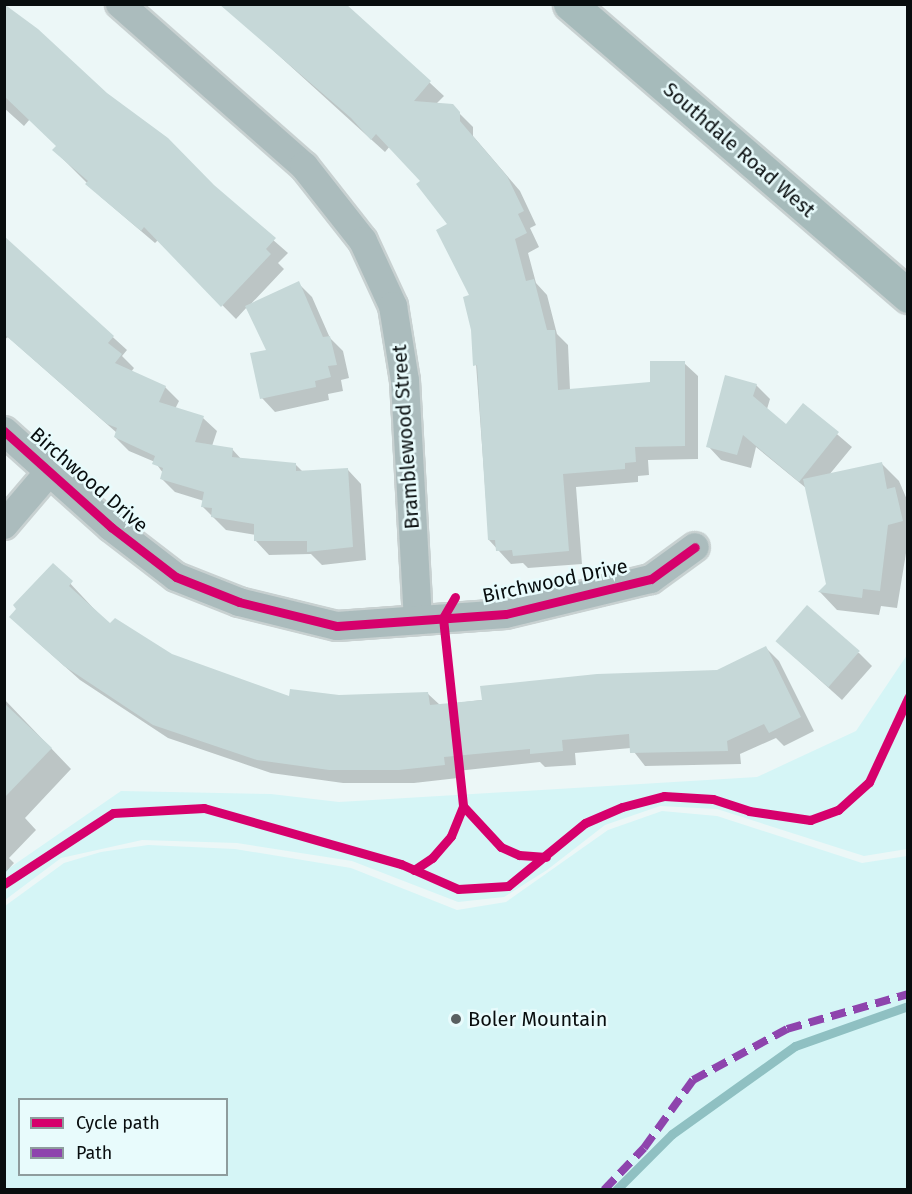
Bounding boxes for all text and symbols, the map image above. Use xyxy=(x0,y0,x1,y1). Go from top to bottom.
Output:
street label: Southdale Road West xyxy=(658,78,820,222)
street label: Bramblewood Street xyxy=(388,344,424,530)
street label: Birchwood Drive xyxy=(25,422,153,538)
street label: Birchwood Drive xyxy=(480,554,630,608)
place label: Boler Mountain xyxy=(468,1007,607,1031)
marker: Boler Mountain xyxy=(449,1012,463,1026)
legend xyxy=(18,1098,228,1176)
text: Cycle path xyxy=(76,1112,160,1134)
text: Path xyxy=(76,1142,112,1164)

